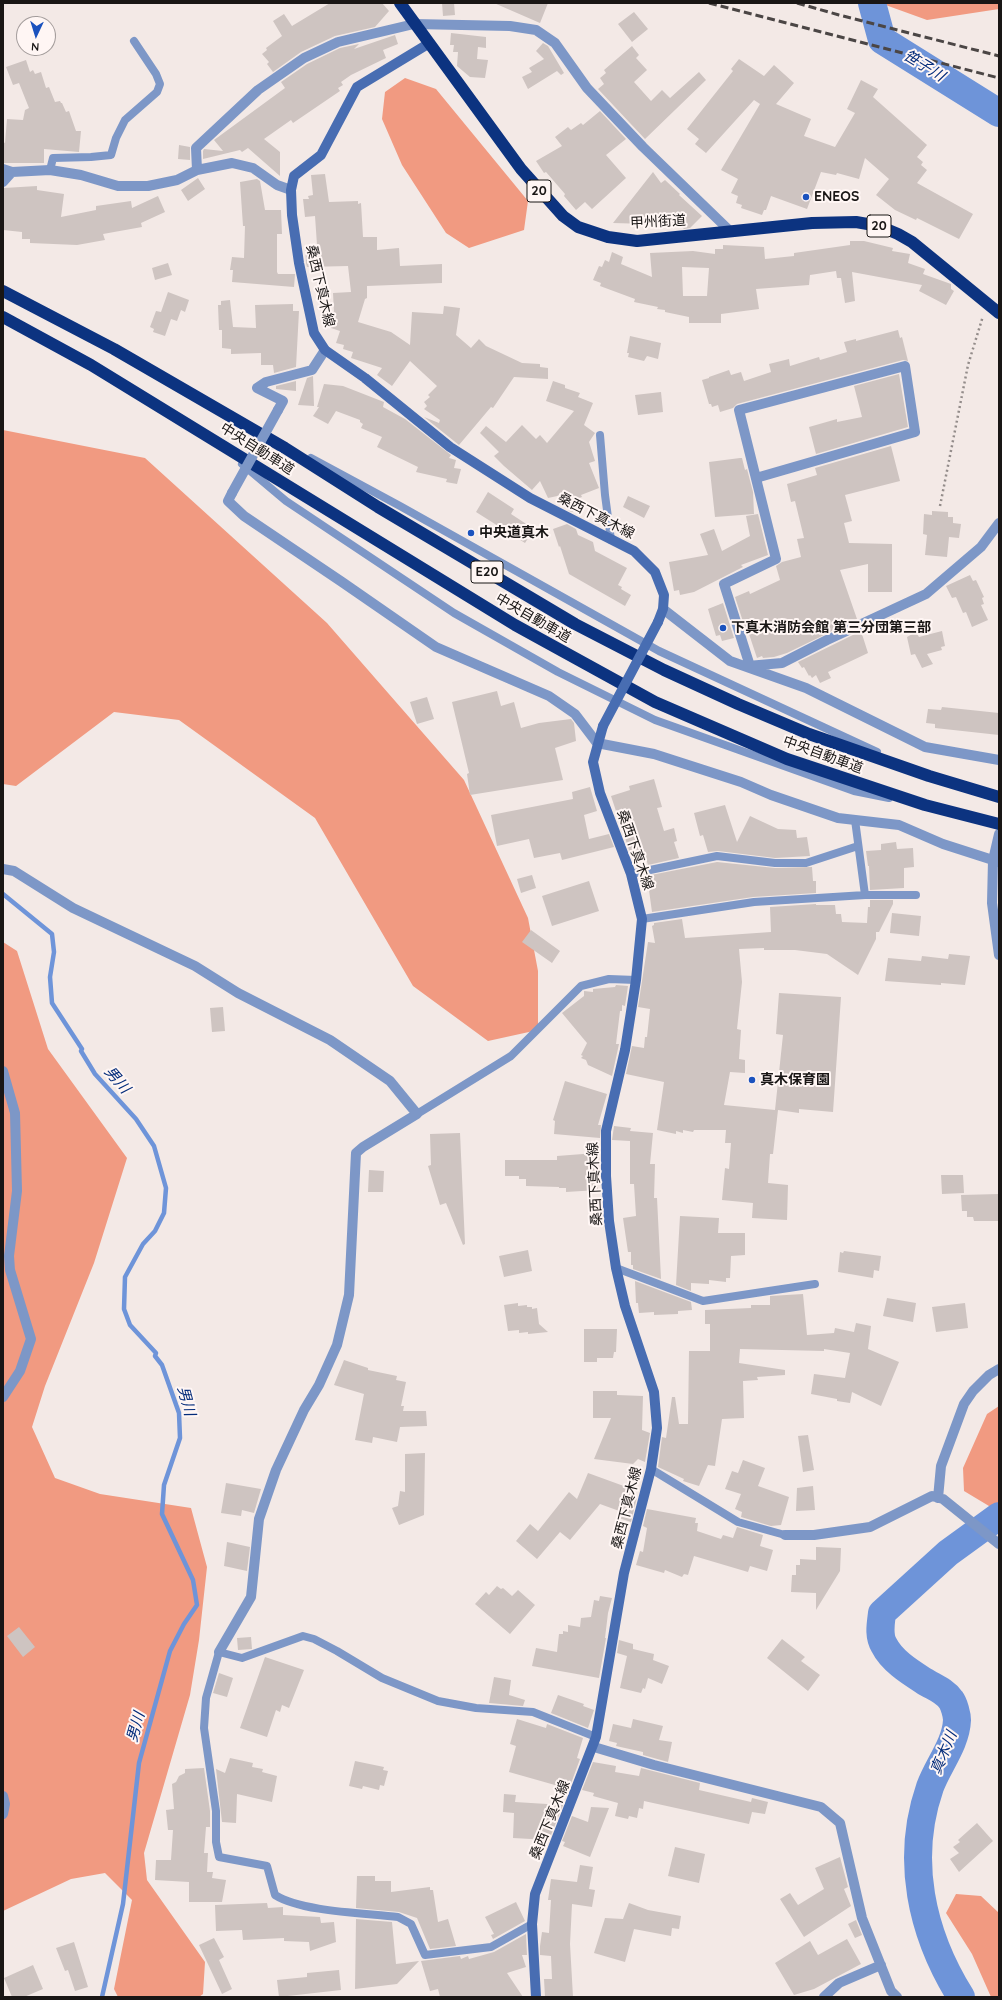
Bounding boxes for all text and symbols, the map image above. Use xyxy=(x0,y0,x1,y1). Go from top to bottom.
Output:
north arrow xyxy=(16,16,56,56)
text: N xyxy=(31,40,40,54)
water label: 笹子川 xyxy=(900,46,948,86)
road number: 20 xyxy=(527,180,551,202)
place label: ENEOS xyxy=(814,189,859,205)
marker: ENEOS xyxy=(801,192,811,202)
street label: 甲州街道 xyxy=(630,212,686,232)
road number: 20 xyxy=(867,215,891,237)
street label: 桑西下真木線 xyxy=(302,243,338,329)
street label: 中央自動車道 xyxy=(217,420,297,478)
street label: 桑西下真木線 xyxy=(555,489,637,543)
place label: 中央道真木 xyxy=(479,525,549,541)
marker: 中央道真木 xyxy=(466,528,476,538)
road number: E20 xyxy=(471,561,503,583)
street label: 中央自動車道 xyxy=(492,590,574,646)
place label: 下真木消防会館 第三分団第三部 xyxy=(731,620,931,636)
marker: 下真木消防会館 第三分団第三部 xyxy=(718,623,728,633)
street label: 中央自動車道 xyxy=(781,733,865,777)
street label: 桑西下真木線 xyxy=(613,808,657,892)
water label: 男川 xyxy=(100,1063,134,1097)
place label: 真木保育園 xyxy=(760,1072,830,1088)
marker: 真木保育園 xyxy=(747,1075,757,1085)
street label: 桑西下真木線 xyxy=(584,1142,606,1226)
water label: 男川 xyxy=(173,1384,199,1418)
street label: 桑西下真木線 xyxy=(609,1465,645,1551)
water label: 男川 xyxy=(123,1710,149,1744)
water label: 真木川 xyxy=(927,1729,961,1777)
street label: 桑西下真木線 xyxy=(526,1778,574,1862)

